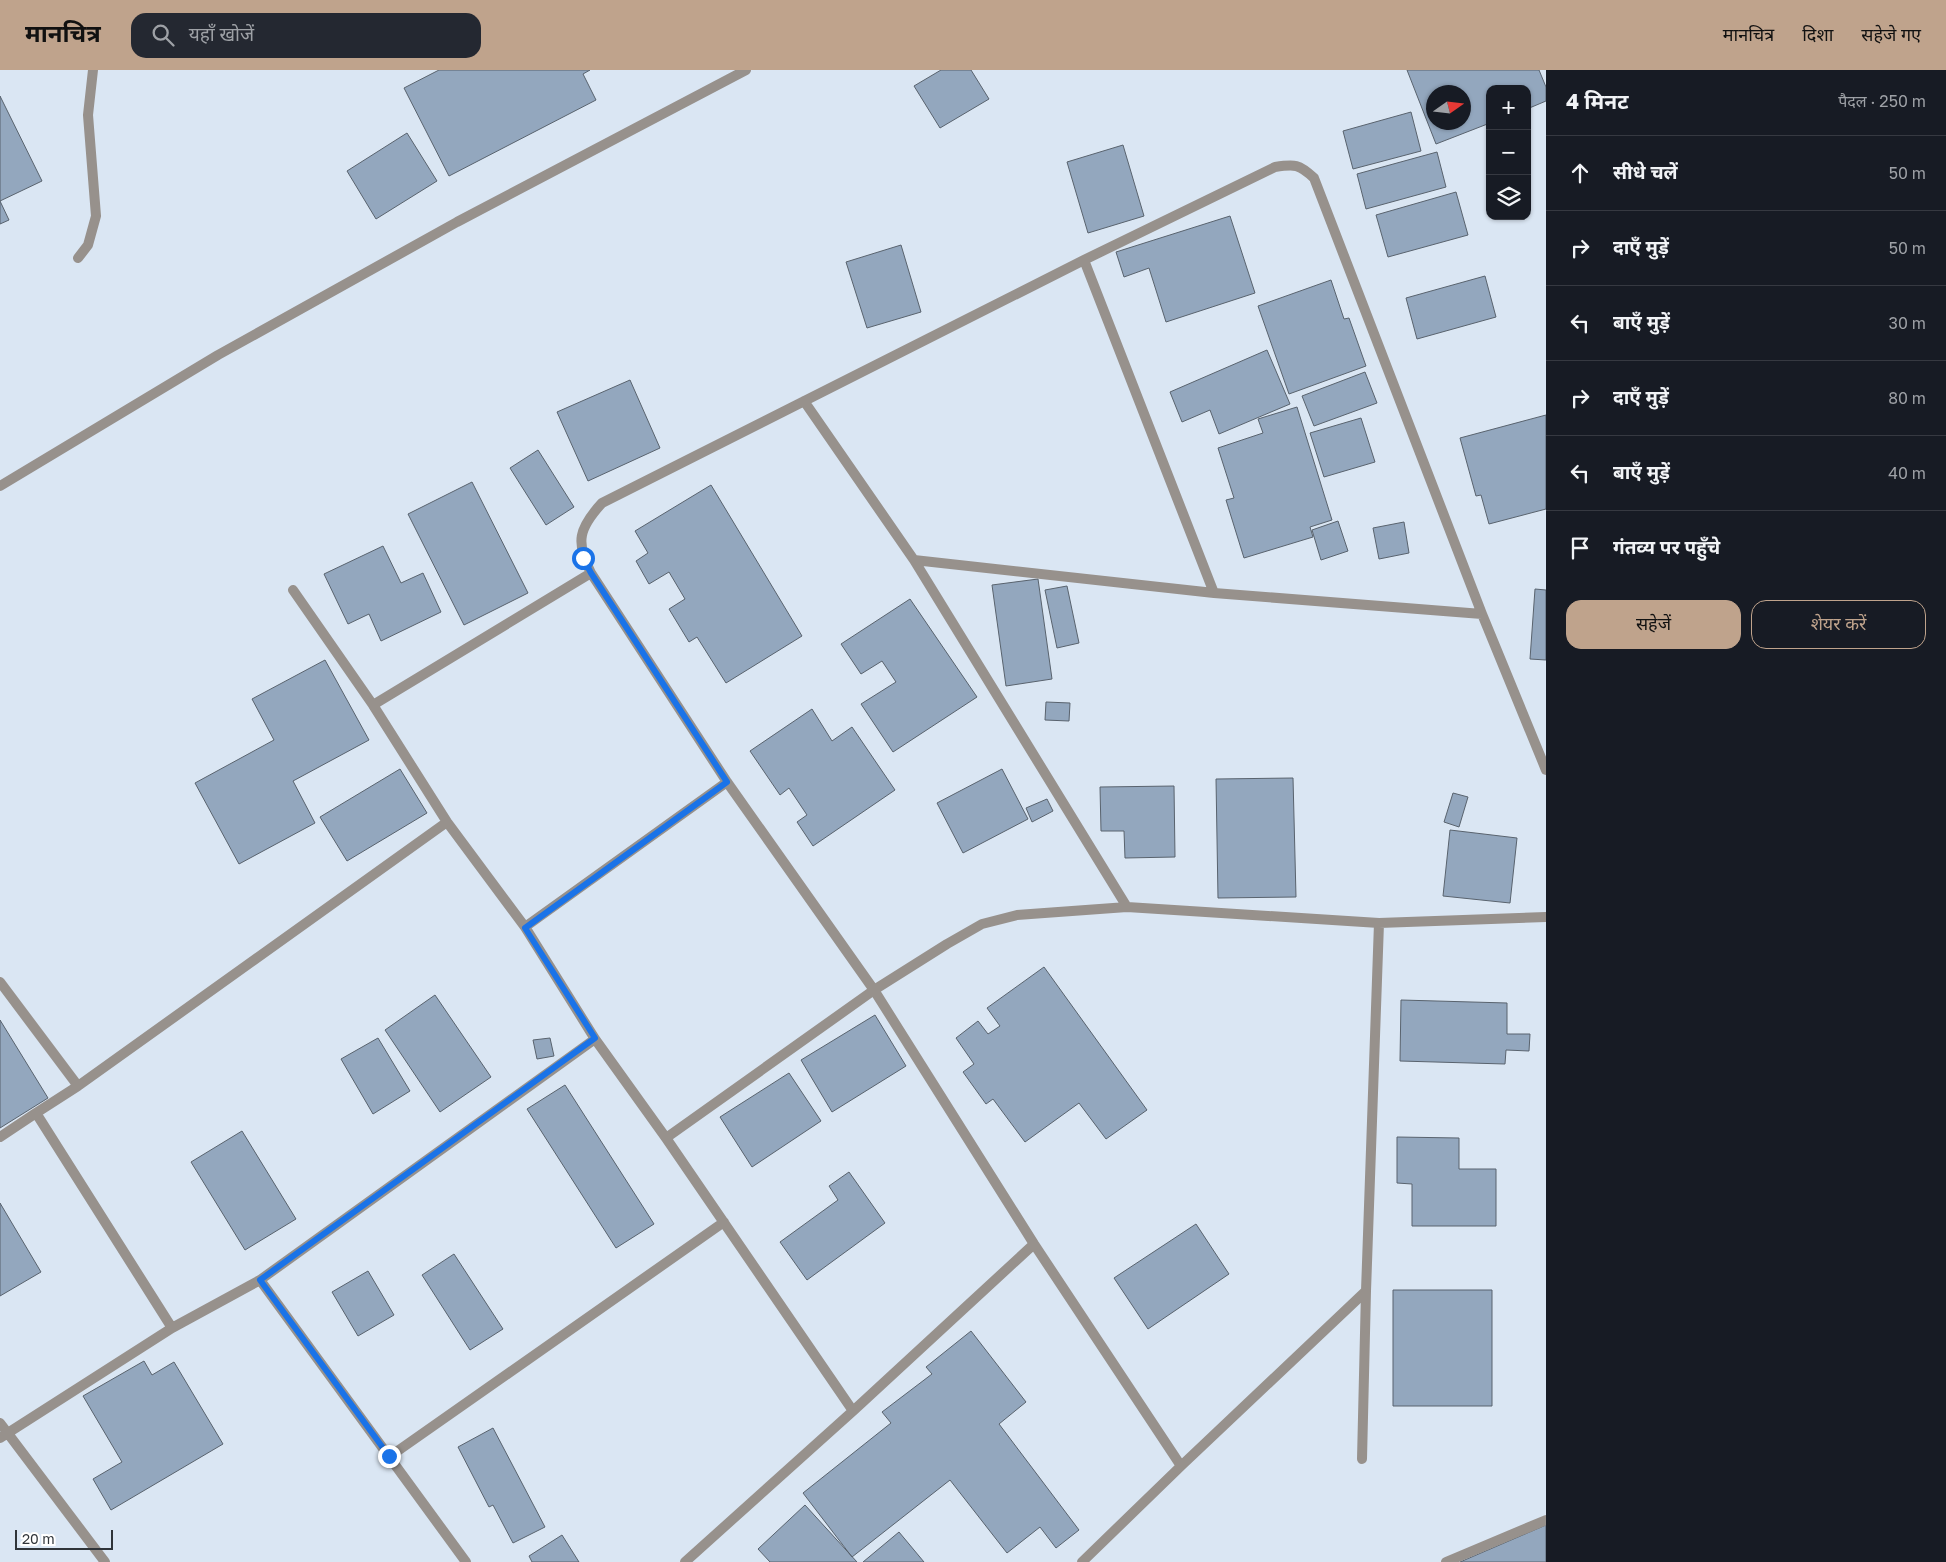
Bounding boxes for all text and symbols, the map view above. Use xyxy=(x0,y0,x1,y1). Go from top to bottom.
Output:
search box xyxy=(131,13,481,58)
text: मानचित्र xyxy=(25,18,101,47)
icon: search xyxy=(149,21,177,49)
text: यहाँ खोजें xyxy=(189,22,254,45)
text: मानचित्र xyxy=(1723,23,1774,45)
text: दिशा xyxy=(1802,23,1833,45)
text: सहेजे गए xyxy=(1861,23,1921,45)
north arrow xyxy=(1426,85,1471,130)
map controls xyxy=(1486,85,1531,220)
button: + xyxy=(1486,85,1531,130)
text: 4 मिनट xyxy=(1566,88,1628,114)
text: पैदल · 250 m xyxy=(1838,91,1926,111)
button: − xyxy=(1486,130,1531,175)
icon: ahead xyxy=(1566,159,1594,187)
text: सीधे चलें xyxy=(1613,160,1678,183)
text: 50 m xyxy=(1889,163,1926,183)
button: layers xyxy=(1486,175,1531,220)
icon: right xyxy=(1566,234,1594,262)
text: दाएँ मुड़ें xyxy=(1613,235,1669,258)
text: 50 m xyxy=(1889,238,1926,258)
icon: left xyxy=(1566,309,1594,337)
text: बाएँ मुड़ें xyxy=(1613,310,1670,333)
text: 30 m xyxy=(1889,313,1926,333)
icon: right xyxy=(1566,384,1594,412)
text: दाएँ मुड़ें xyxy=(1613,385,1669,408)
text: 80 m xyxy=(1888,388,1926,408)
icon: left xyxy=(1566,459,1594,487)
text: बाएँ मुड़ें xyxy=(1613,460,1670,483)
text: 40 m xyxy=(1888,463,1926,483)
icon: arrive xyxy=(1566,534,1594,562)
text: गंतव्य पर पहुँचे xyxy=(1613,535,1720,558)
route start xyxy=(572,547,595,570)
button: सहेजें xyxy=(1566,600,1741,649)
button: शेयर करें xyxy=(1751,600,1926,649)
route end xyxy=(378,1445,401,1468)
scale bar xyxy=(15,1527,112,1550)
text: 20 m xyxy=(22,1530,55,1547)

